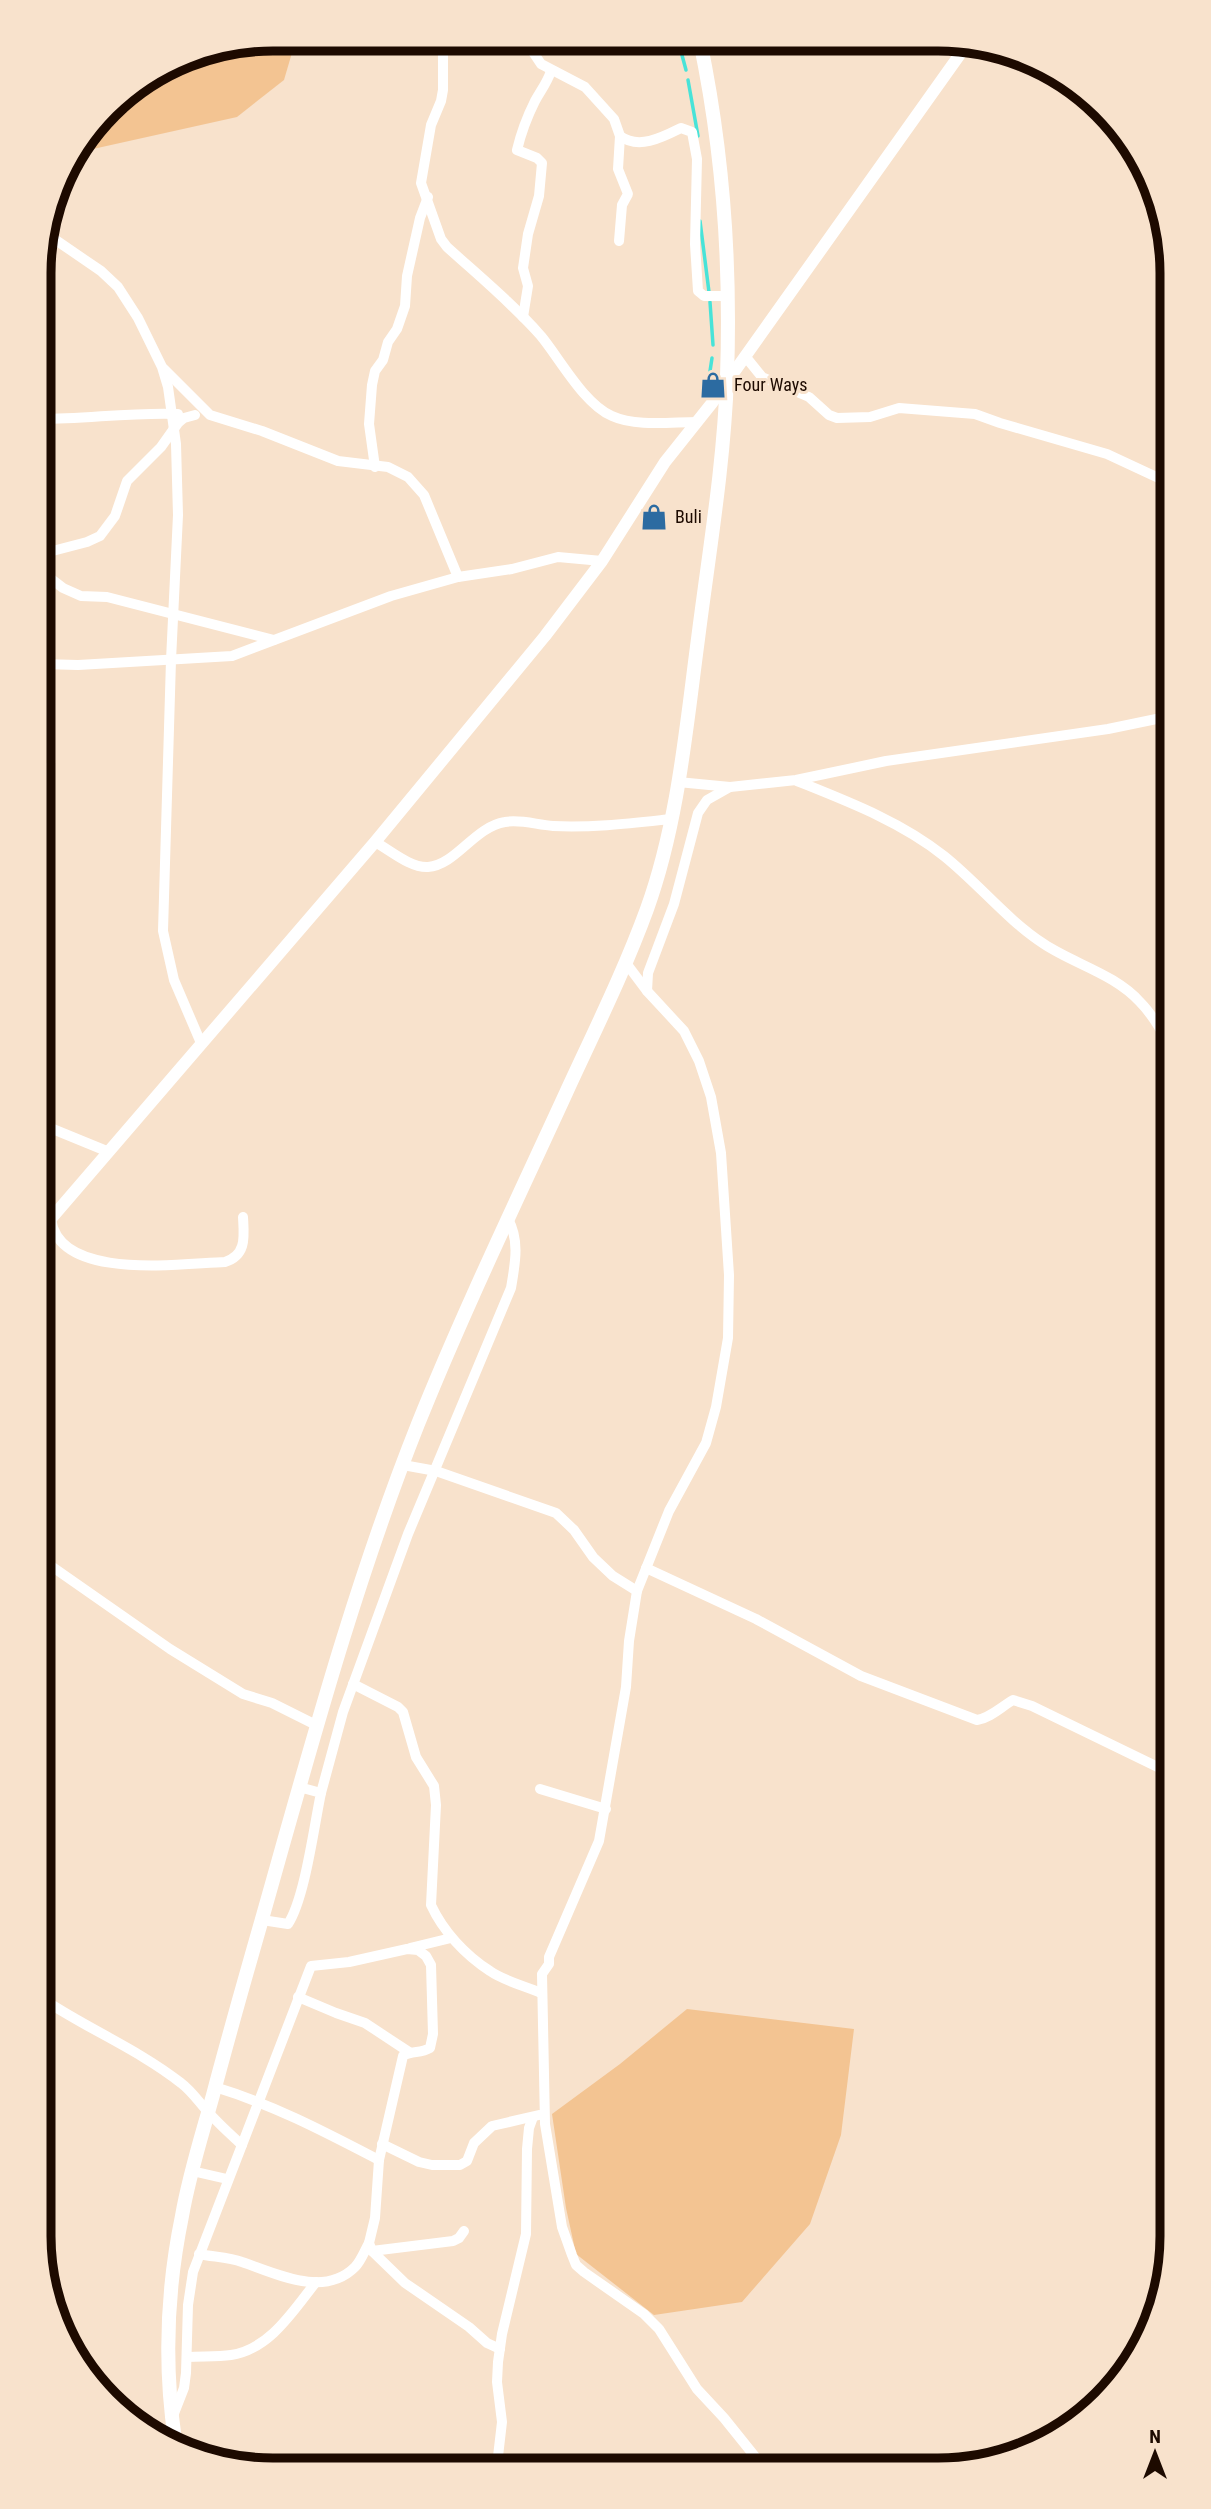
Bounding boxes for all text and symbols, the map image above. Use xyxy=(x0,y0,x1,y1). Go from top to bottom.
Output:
shop icon: Four Ways xyxy=(698,370,728,400)
place label: Four Ways xyxy=(734,374,807,395)
shop icon: Buli xyxy=(639,502,669,532)
place label: Buli xyxy=(675,506,702,527)
north arrow xyxy=(1120,2418,1190,2488)
text: N xyxy=(1149,2425,1161,2448)

